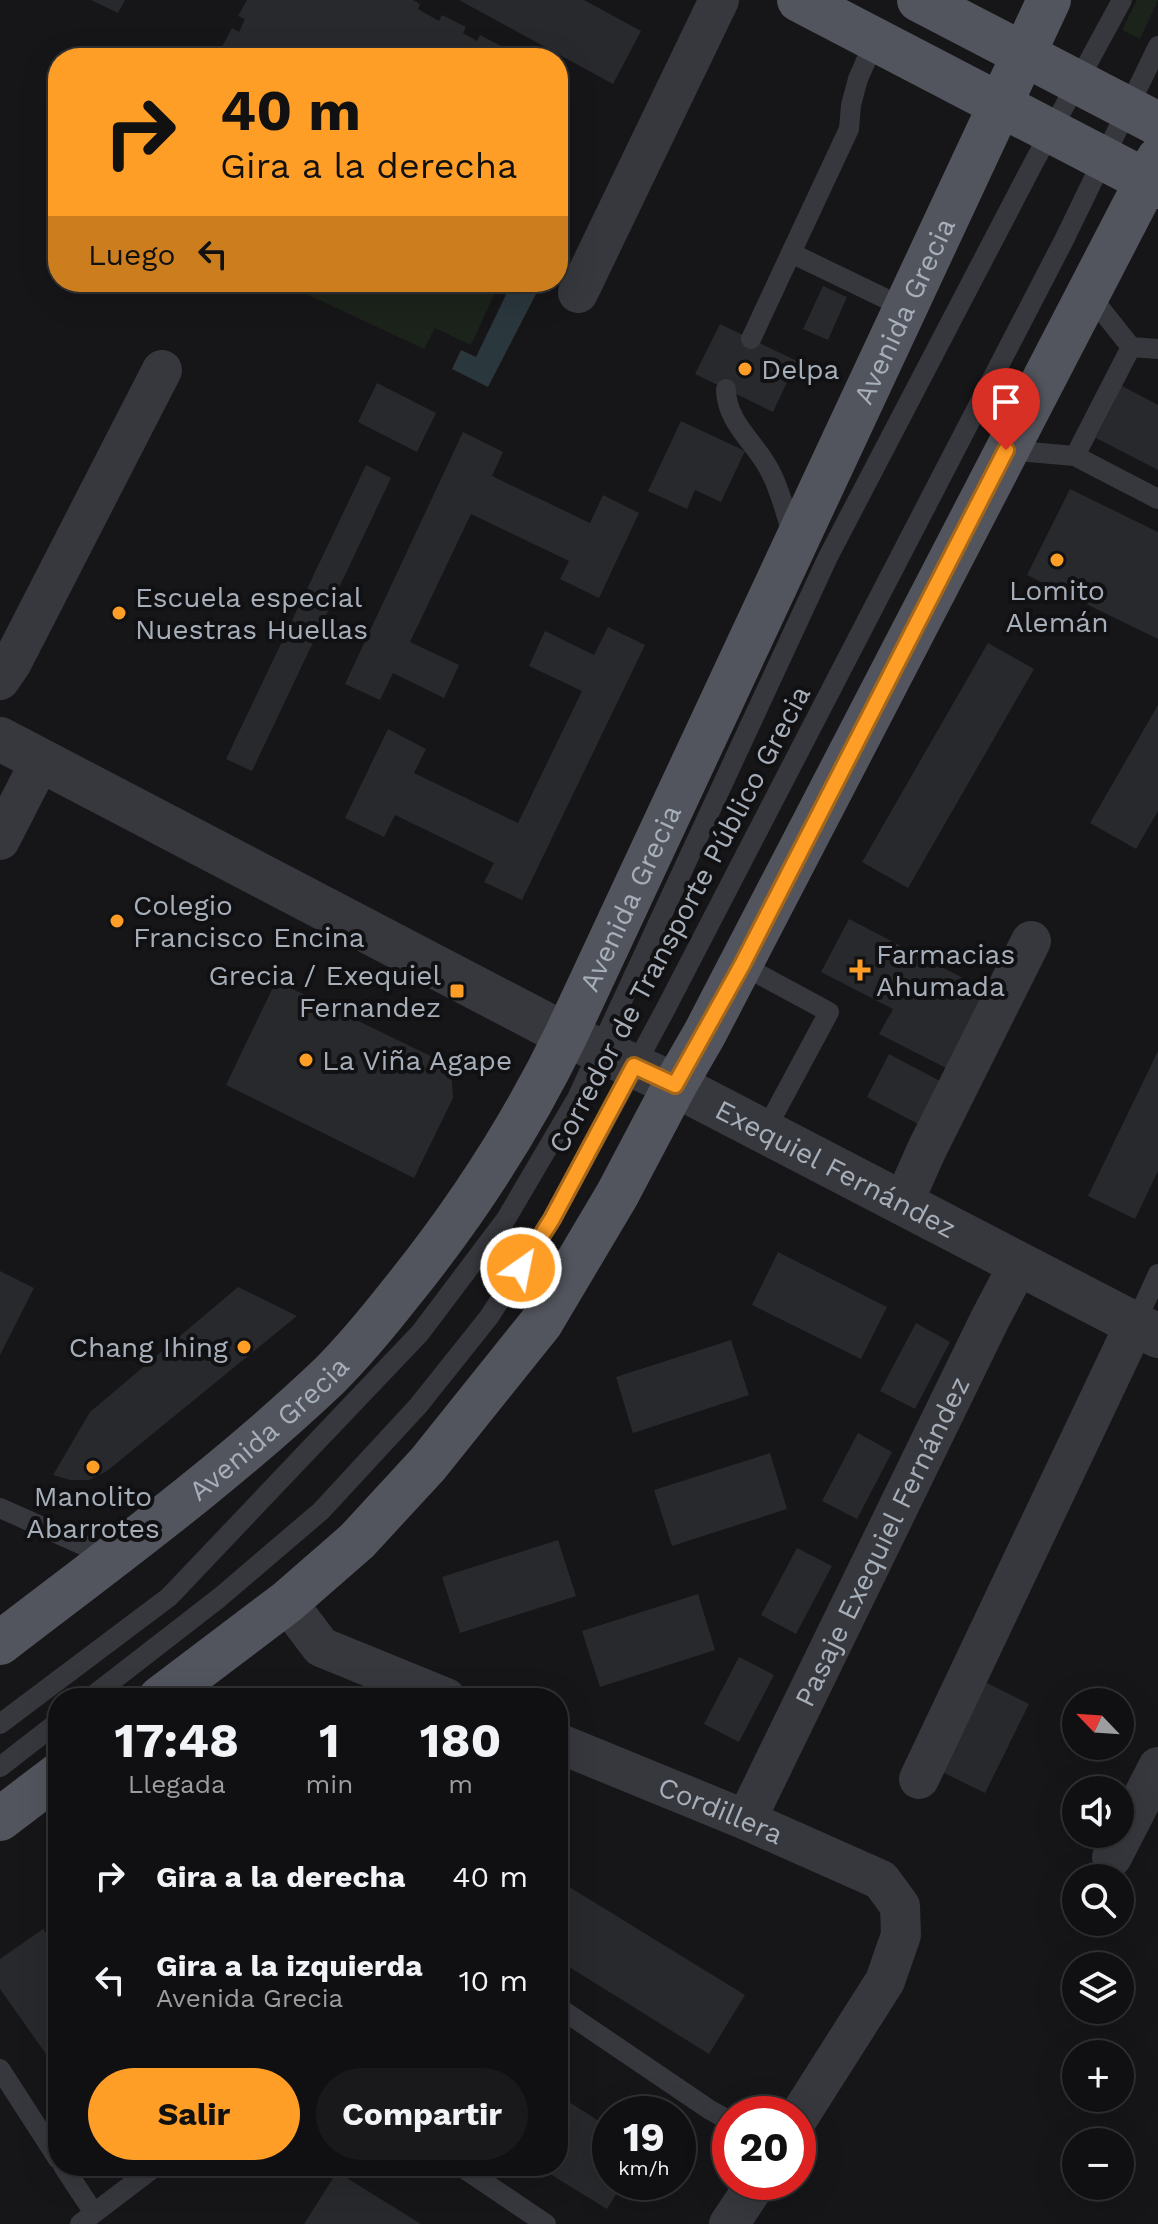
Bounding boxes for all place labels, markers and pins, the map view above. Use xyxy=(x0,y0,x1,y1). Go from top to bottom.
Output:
place label: Delpa xyxy=(761,353,839,386)
marker: Delpa xyxy=(736,360,754,378)
pin xyxy=(972,368,1040,450)
marker: Lomito Alemán xyxy=(1048,551,1066,569)
place label: Lomito Alemán xyxy=(1005,574,1109,639)
place label: Escuela especial Nuestras Huellas xyxy=(135,581,368,646)
marker: Escuela especial Nuestras Huellas xyxy=(110,604,128,622)
place label: Colegio Francisco Encina xyxy=(133,889,365,954)
marker: Colegio Francisco Encina xyxy=(108,912,126,930)
place label: Farmacias Ahumada xyxy=(876,938,1015,1003)
place label: Grecia / Exequiel Fernandez xyxy=(209,959,441,1024)
marker: Farmacias Ahumada xyxy=(851,961,869,979)
marker: Grecia / Exequiel Fernandez xyxy=(448,982,466,1000)
place label: La Viña Agape xyxy=(322,1044,512,1077)
marker: La Viña Agape xyxy=(297,1051,315,1069)
place label: Chang Ihing xyxy=(69,1331,228,1364)
marker: Chang Ihing xyxy=(235,1338,253,1356)
marker: Manolito Abarrotes xyxy=(84,1458,102,1476)
place label: Manolito Abarrotes xyxy=(26,1480,160,1545)

